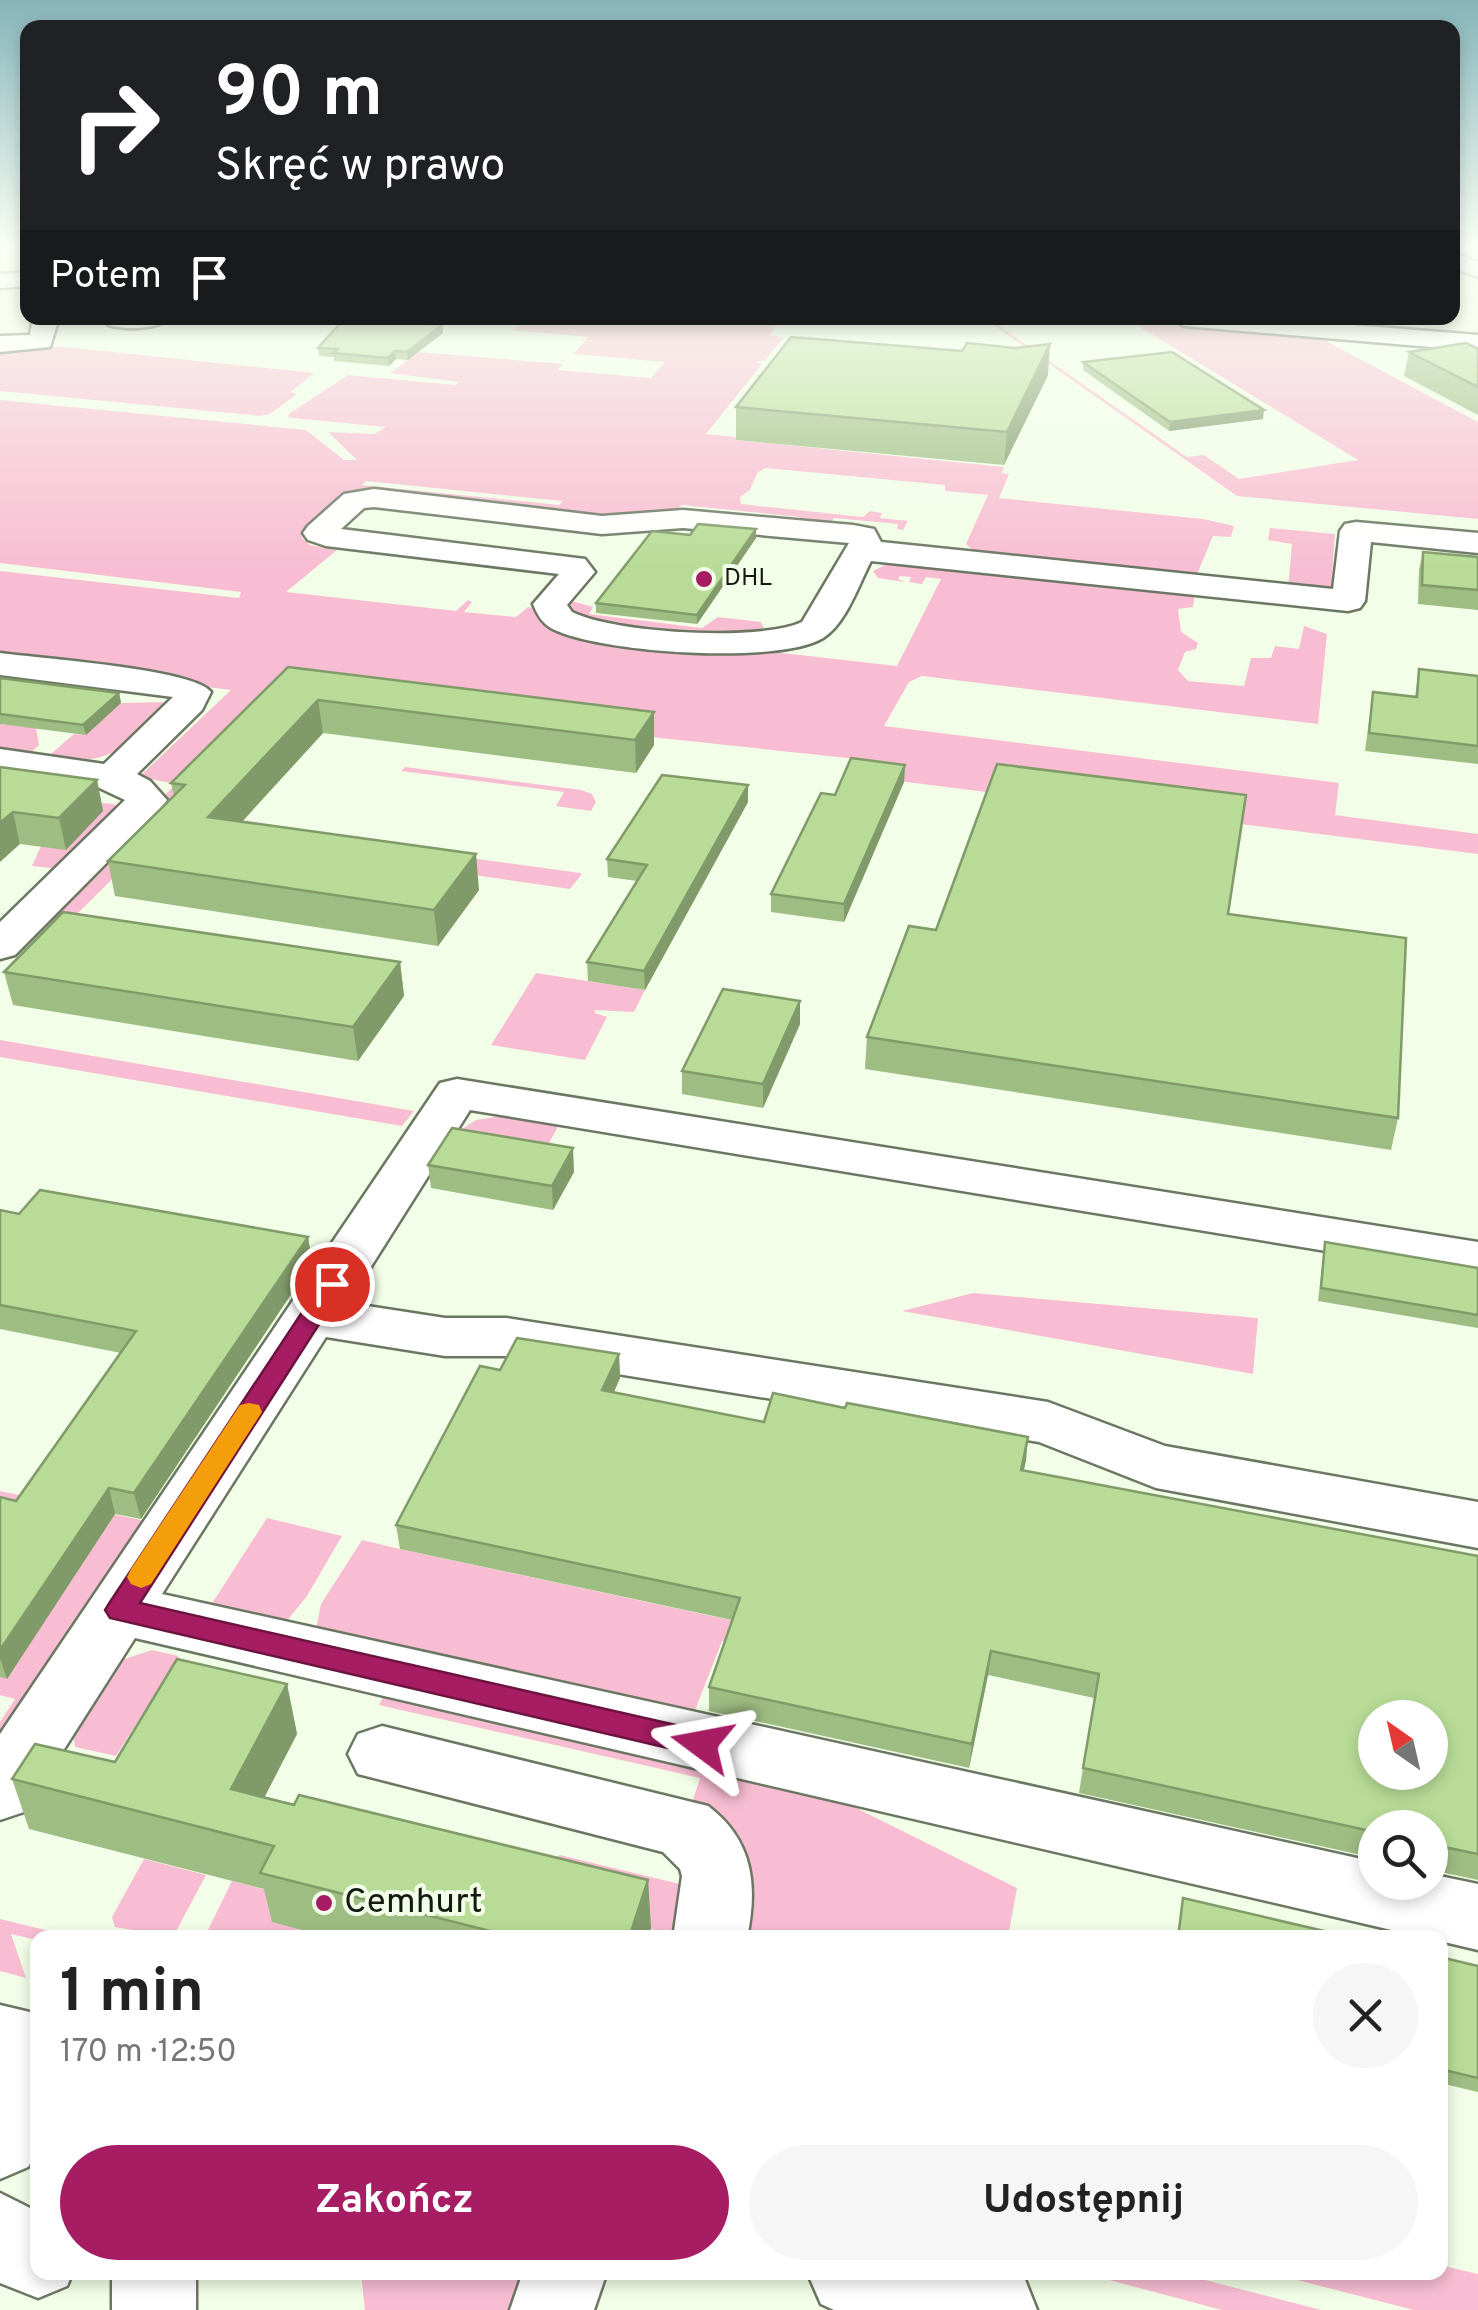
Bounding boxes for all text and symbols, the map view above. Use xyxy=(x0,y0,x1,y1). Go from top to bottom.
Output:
text: 90 m xyxy=(215,52,383,141)
icon: right xyxy=(50,60,180,190)
text: Skręć w prawo xyxy=(215,139,505,196)
icon: arrive xyxy=(182,250,237,305)
text: Potem xyxy=(50,253,162,302)
place label: DHL xyxy=(724,563,772,595)
marker: DHL xyxy=(693,568,715,590)
pin xyxy=(290,1242,375,1327)
icon: arrive xyxy=(305,1257,360,1312)
position arrow xyxy=(650,1692,754,1796)
north arrow xyxy=(1358,1700,1448,1790)
map controls xyxy=(1358,1700,1448,1900)
button: search xyxy=(1358,1810,1448,1900)
place label: Cemhurt xyxy=(344,1881,483,1925)
marker: Cemhurt xyxy=(313,1892,335,1914)
text: 1 min xyxy=(60,1957,204,2033)
button: close xyxy=(1313,1963,1418,2068)
text: 170 m · 12:50 xyxy=(60,2033,237,2073)
button: Zakończ xyxy=(60,2145,729,2260)
button: Udostępnij xyxy=(749,2145,1418,2260)

